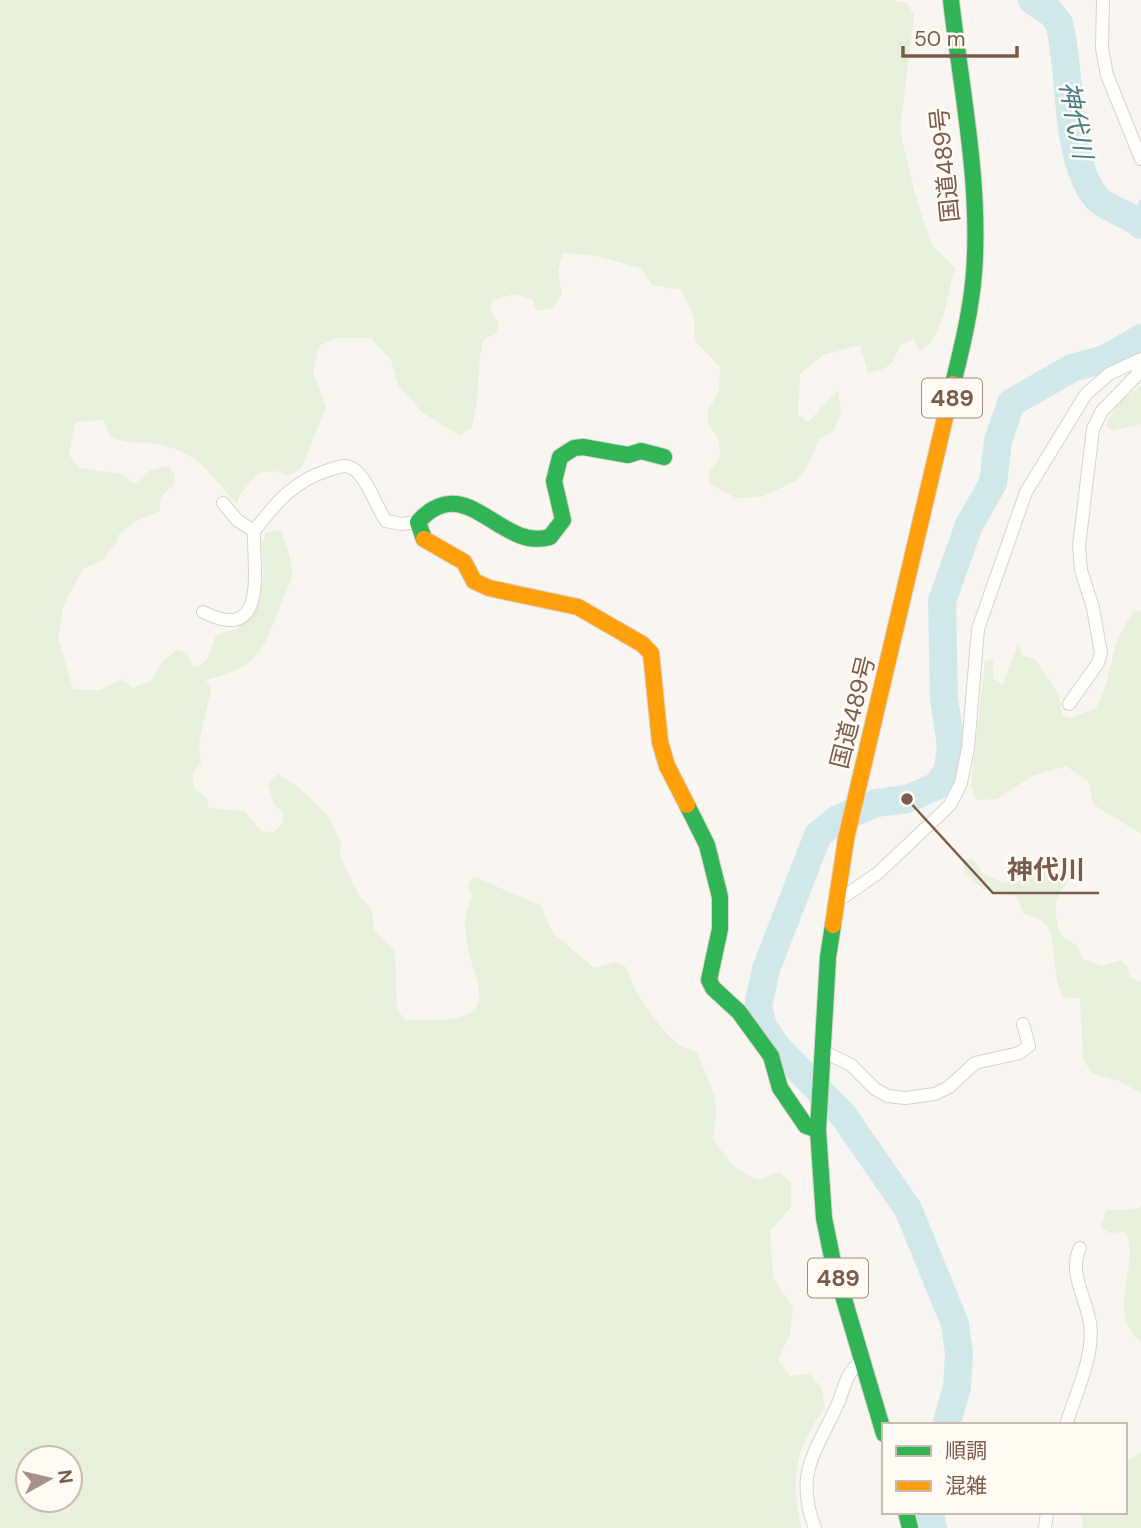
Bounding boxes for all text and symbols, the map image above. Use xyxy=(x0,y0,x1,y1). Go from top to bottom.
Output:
scale bar xyxy=(903,14,1017,58)
text: 50 m xyxy=(914,25,965,53)
water label: 神代川 xyxy=(1052,78,1101,164)
street label: 国道489号 xyxy=(923,106,966,224)
road number: 489 xyxy=(922,378,982,418)
street label: 国道489号 xyxy=(823,652,882,772)
callout: 神代川 xyxy=(993,846,1099,893)
text: 神代川 xyxy=(1007,853,1085,887)
road number: 489 xyxy=(808,1259,868,1298)
legend xyxy=(882,1423,1127,1514)
text: 順調 xyxy=(945,1437,987,1465)
north arrow xyxy=(14,1444,84,1514)
text: N xyxy=(52,1468,79,1485)
text: 混雑 xyxy=(945,1472,987,1500)

